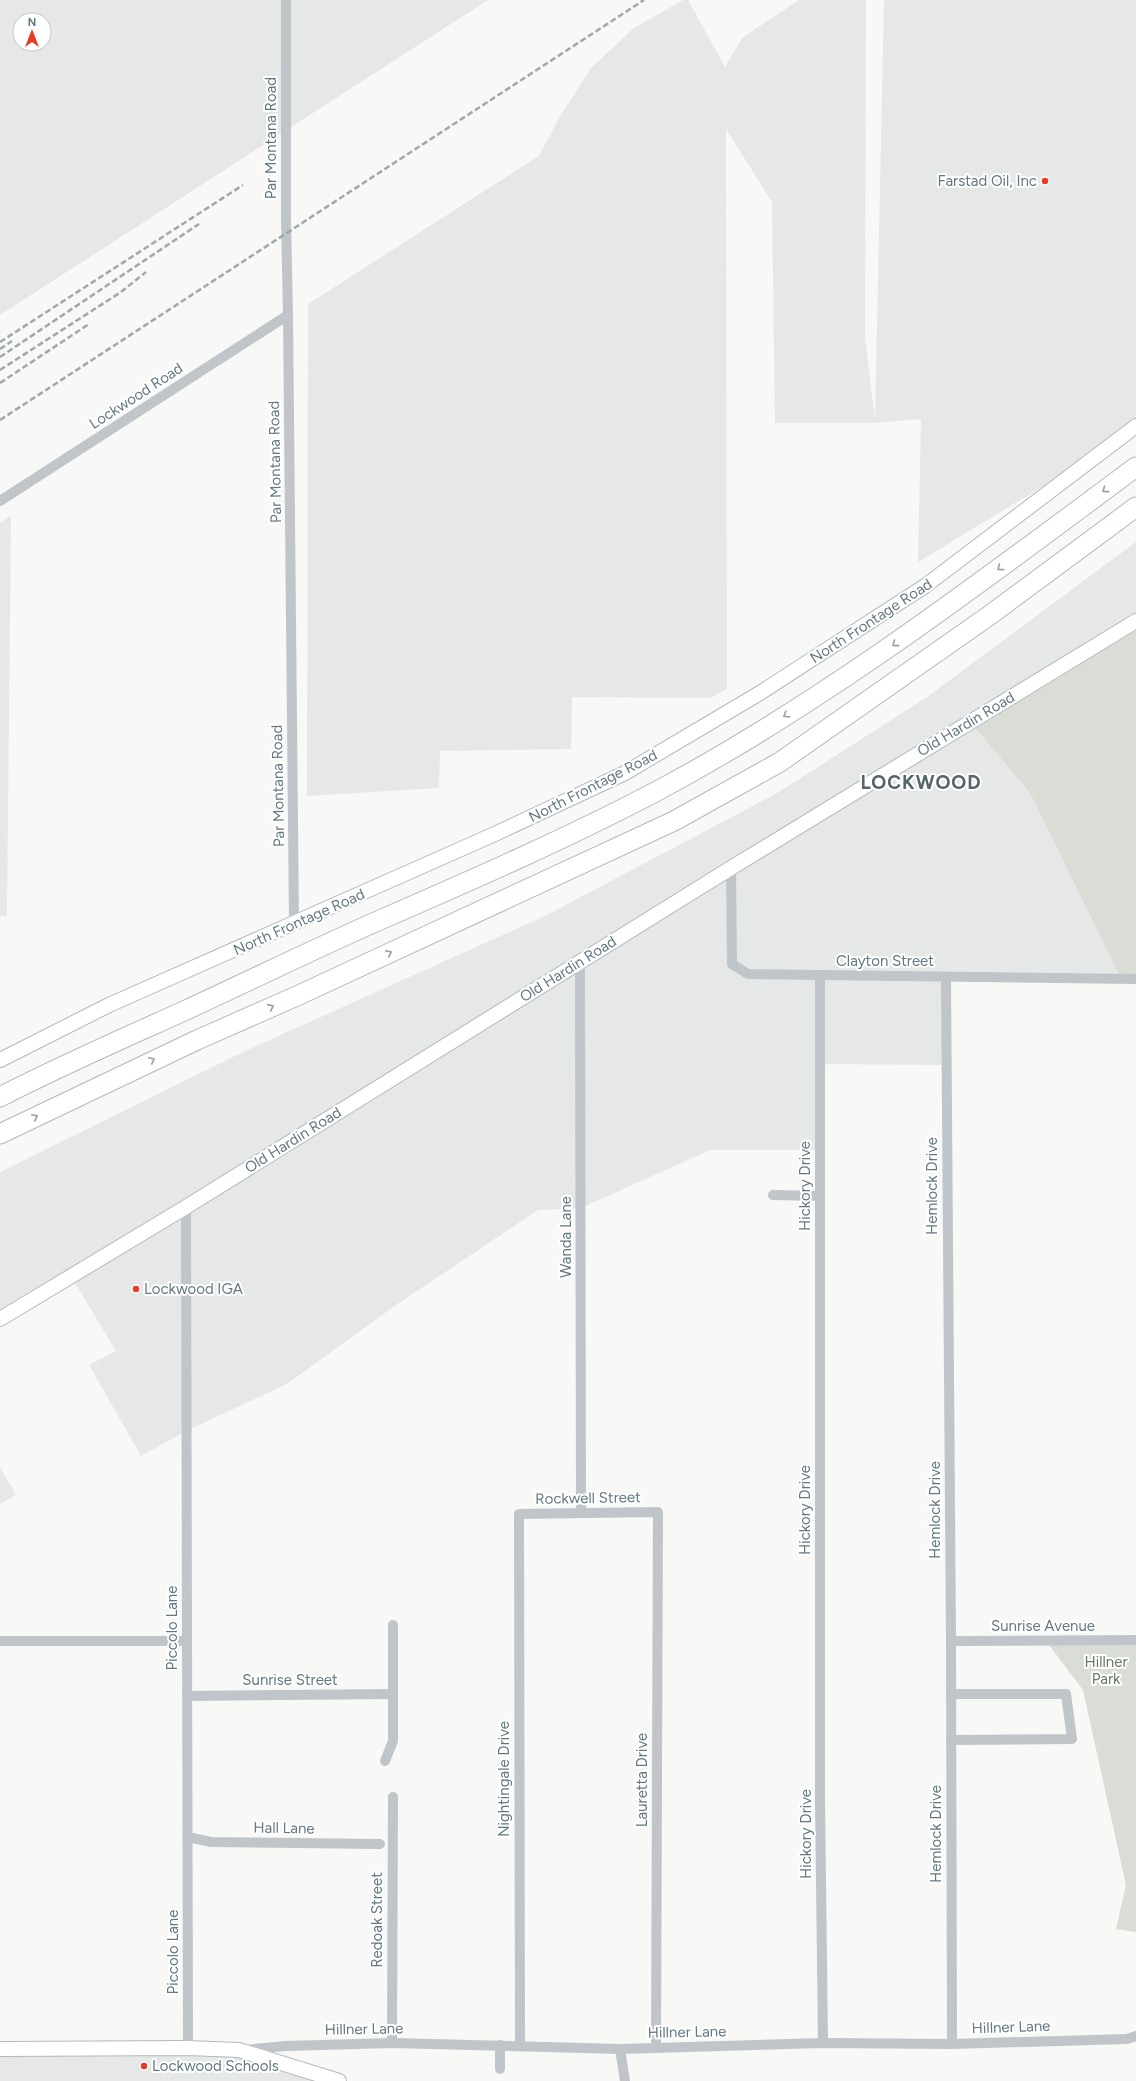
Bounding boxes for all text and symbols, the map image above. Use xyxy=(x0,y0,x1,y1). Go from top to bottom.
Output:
north arrow xyxy=(12,12,52,52)
text: N xyxy=(28,16,36,29)
street label: Par Montana Road xyxy=(262,77,280,199)
place label: Farstad Oil, Inc xyxy=(937,172,1037,190)
marker: Farstad Oil, Inc xyxy=(1040,176,1050,186)
street label: Lockwood Road xyxy=(86,359,186,433)
street label: Par Montana Road xyxy=(265,401,285,523)
one-way arrow xyxy=(1102,485,1109,492)
one-way arrow xyxy=(998,563,1005,570)
street label: North Frontage Road xyxy=(807,575,935,667)
one-way arrow xyxy=(892,639,899,647)
street label: Old Hardin Road xyxy=(914,688,1018,760)
one-way arrow xyxy=(783,710,790,717)
street label: Par Montana Road xyxy=(268,725,288,847)
street label: North Frontage Road xyxy=(526,746,660,826)
district label: LOCKWOOD xyxy=(860,771,982,794)
street label: North Frontage Road xyxy=(231,885,367,959)
street label: Old Hardin Road xyxy=(516,932,620,1006)
one-way arrow xyxy=(385,950,392,958)
street label: Clayton Street xyxy=(836,952,934,970)
one-way arrow xyxy=(266,1004,274,1012)
one-way arrow xyxy=(148,1057,156,1065)
street label: Old Hardin Road xyxy=(241,1103,345,1177)
one-way arrow xyxy=(31,1114,38,1121)
street label: Hemlock Drive xyxy=(923,1137,941,1235)
street label: Hickory Drive xyxy=(796,1141,814,1231)
street label: Wanda Lane xyxy=(557,1196,575,1278)
place label: Lockwood IGA xyxy=(144,1280,243,1298)
marker: Lockwood IGA xyxy=(131,1284,141,1294)
street label: Hemlock Drive xyxy=(926,1461,944,1559)
street label: Hickory Drive xyxy=(796,1465,814,1555)
street label: Rockwell Street xyxy=(535,1488,641,1508)
street label: Piccolo Lane xyxy=(163,1586,181,1670)
street label: Sunrise Avenue xyxy=(991,1617,1095,1635)
park label: Hillner Park xyxy=(1085,1653,1127,1688)
street label: Sunrise Street xyxy=(242,1671,338,1689)
street label: Nightingale Drive xyxy=(495,1721,513,1837)
street label: Lauretta Drive xyxy=(633,1733,651,1827)
street label: Hemlock Drive xyxy=(927,1785,945,1883)
street label: Hickory Drive xyxy=(797,1789,815,1879)
street label: Hall Lane xyxy=(253,1818,315,1838)
street label: Redoak Street xyxy=(368,1872,386,1968)
street label: Piccolo Lane xyxy=(164,1910,182,1994)
street label: Hillner Lane xyxy=(971,2017,1051,2037)
street label: Hillner Lane xyxy=(324,2019,404,2039)
street label: Hillner Lane xyxy=(647,2022,727,2042)
place label: Lockwood Schools xyxy=(152,2057,279,2075)
marker: Lockwood Schools xyxy=(139,2061,149,2071)

